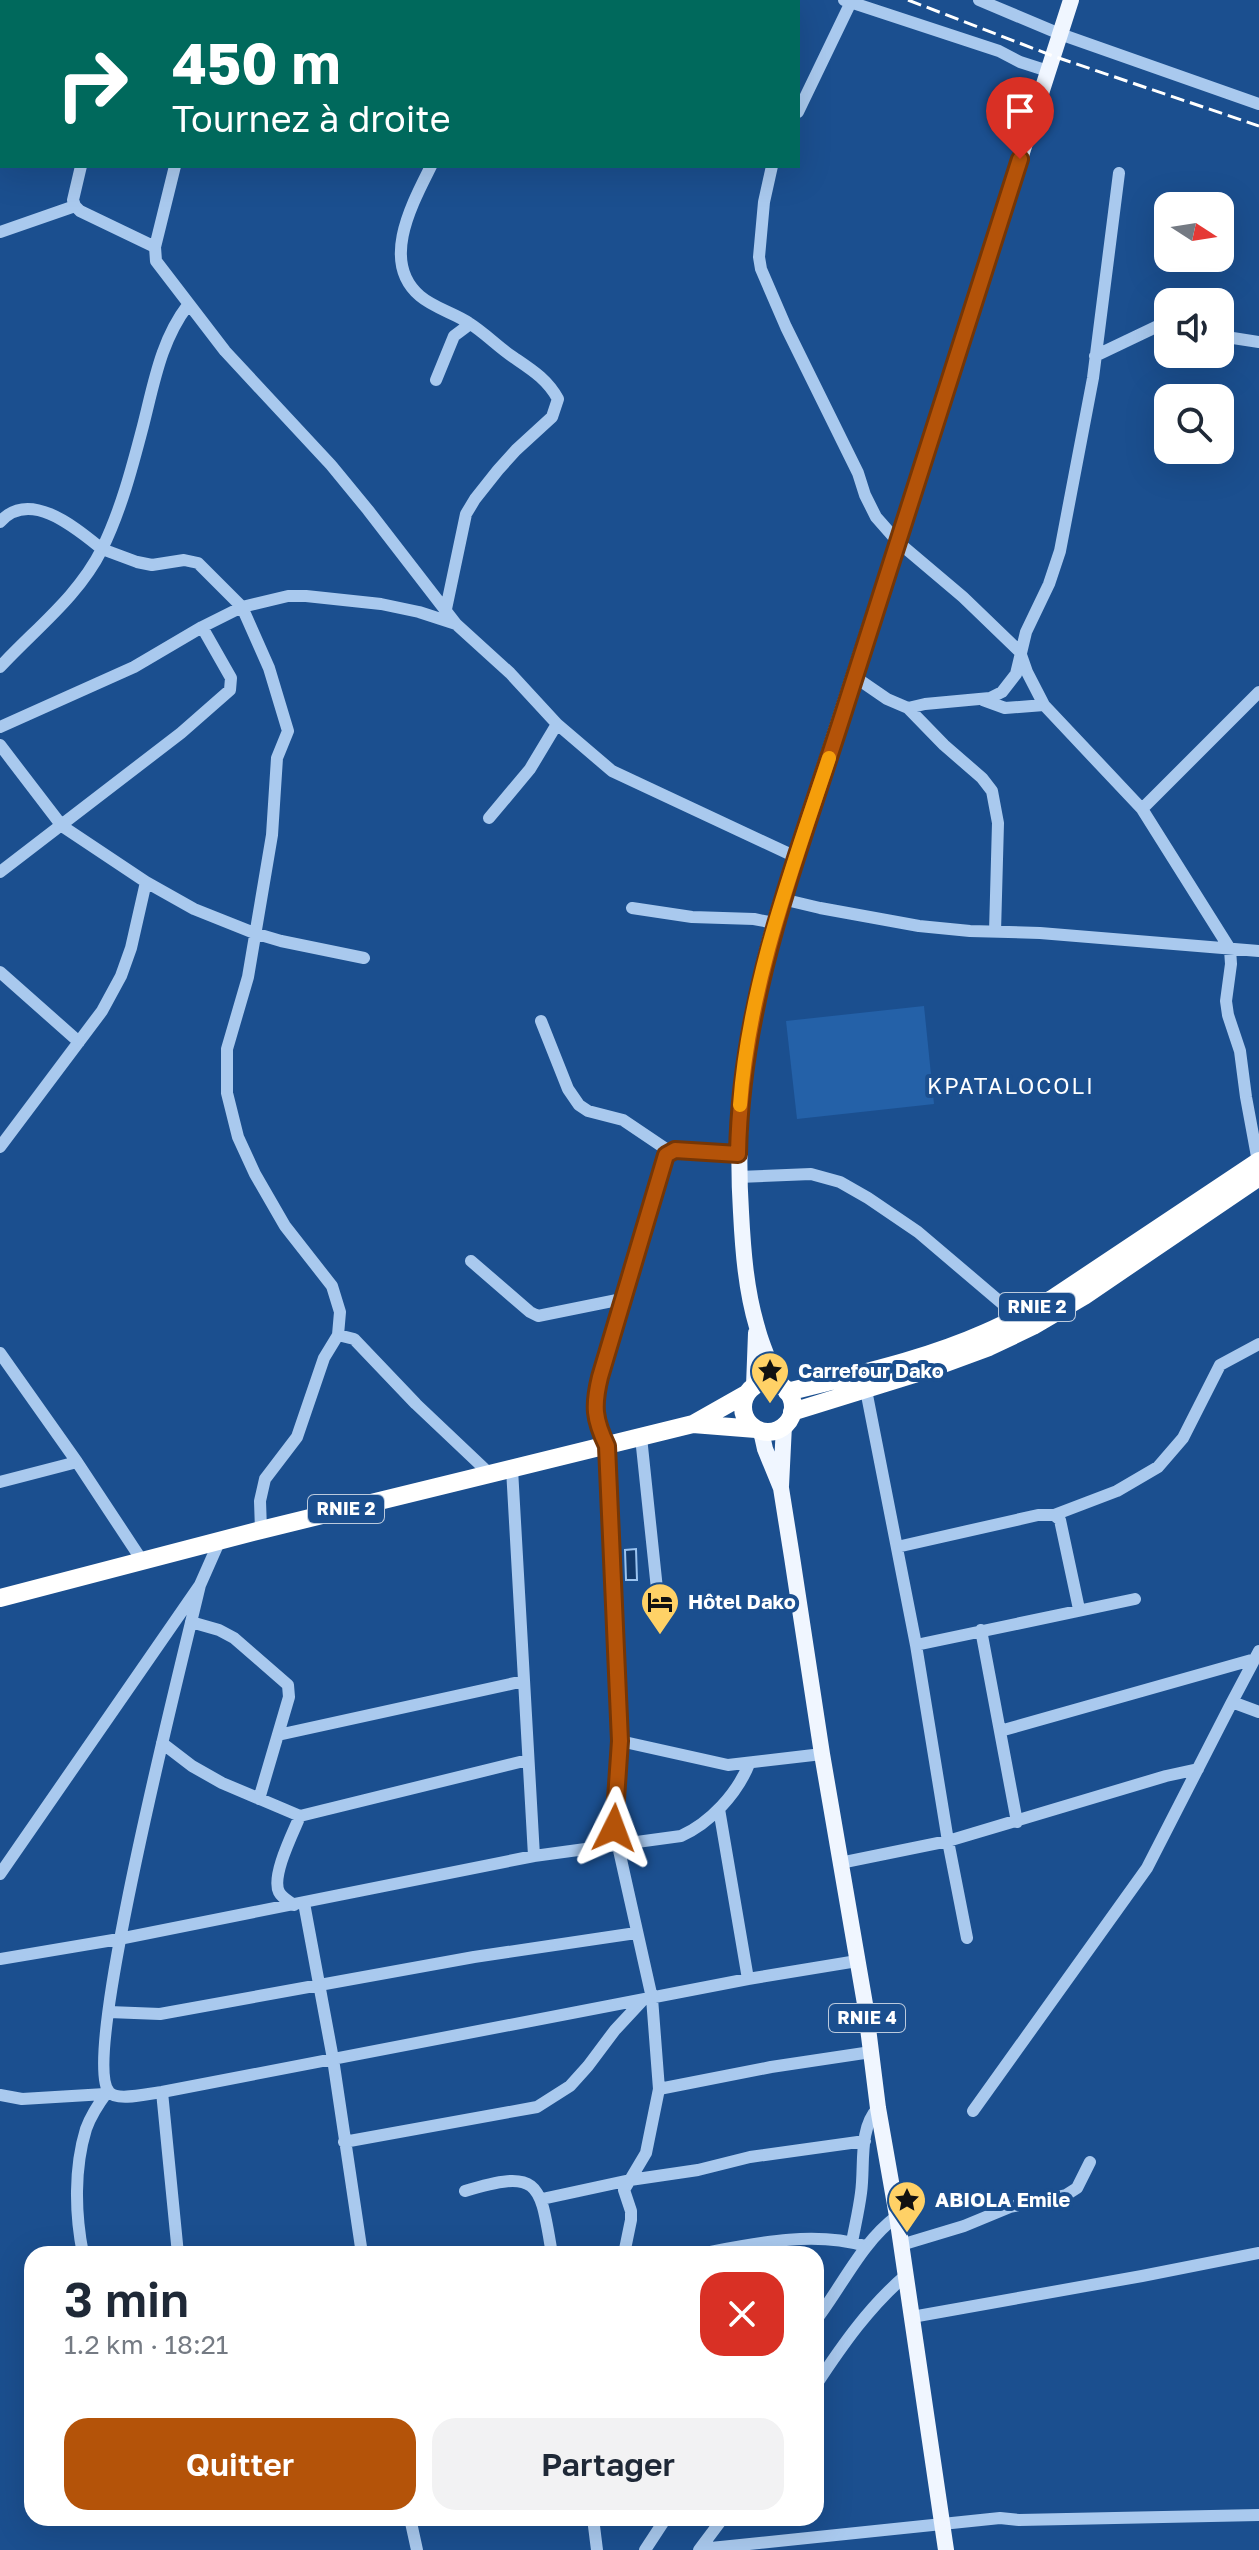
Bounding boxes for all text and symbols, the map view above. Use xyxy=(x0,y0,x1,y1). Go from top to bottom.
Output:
text: 450 m xyxy=(172,29,341,96)
icon: right xyxy=(40,32,144,136)
pin xyxy=(986,77,1054,159)
icon: arrive xyxy=(998,89,1042,133)
text: Tournez à droite xyxy=(172,97,451,140)
north arrow xyxy=(1154,192,1234,272)
map controls xyxy=(1154,192,1234,464)
button: sound xyxy=(1154,288,1234,368)
button: search xyxy=(1154,384,1234,464)
district label: KPATALOCOLI xyxy=(927,1072,1095,1099)
road number: RNIE 2 xyxy=(999,1293,1075,1321)
place icon: Carrefour Dako xyxy=(749,1350,791,1405)
place label: Carrefour Dako xyxy=(798,1358,944,1382)
road number: RNIE 2 xyxy=(308,1495,384,1523)
hotel icon: Hôtel Dako xyxy=(639,1581,681,1636)
place label: Hôtel Dako xyxy=(688,1589,796,1613)
position arrow xyxy=(572,1786,656,1870)
road number: RNIE 4 xyxy=(829,2004,905,2032)
place icon: ABIOLA Emile xyxy=(886,2179,928,2234)
place label: ABIOLA Emile xyxy=(935,2187,1071,2211)
text: 3 min xyxy=(64,2270,189,2328)
button: close xyxy=(700,2272,784,2356)
text: 1.2 km · 18:21 xyxy=(64,2329,228,2360)
button: Quitter xyxy=(64,2418,416,2510)
button: Partager xyxy=(432,2418,784,2510)

